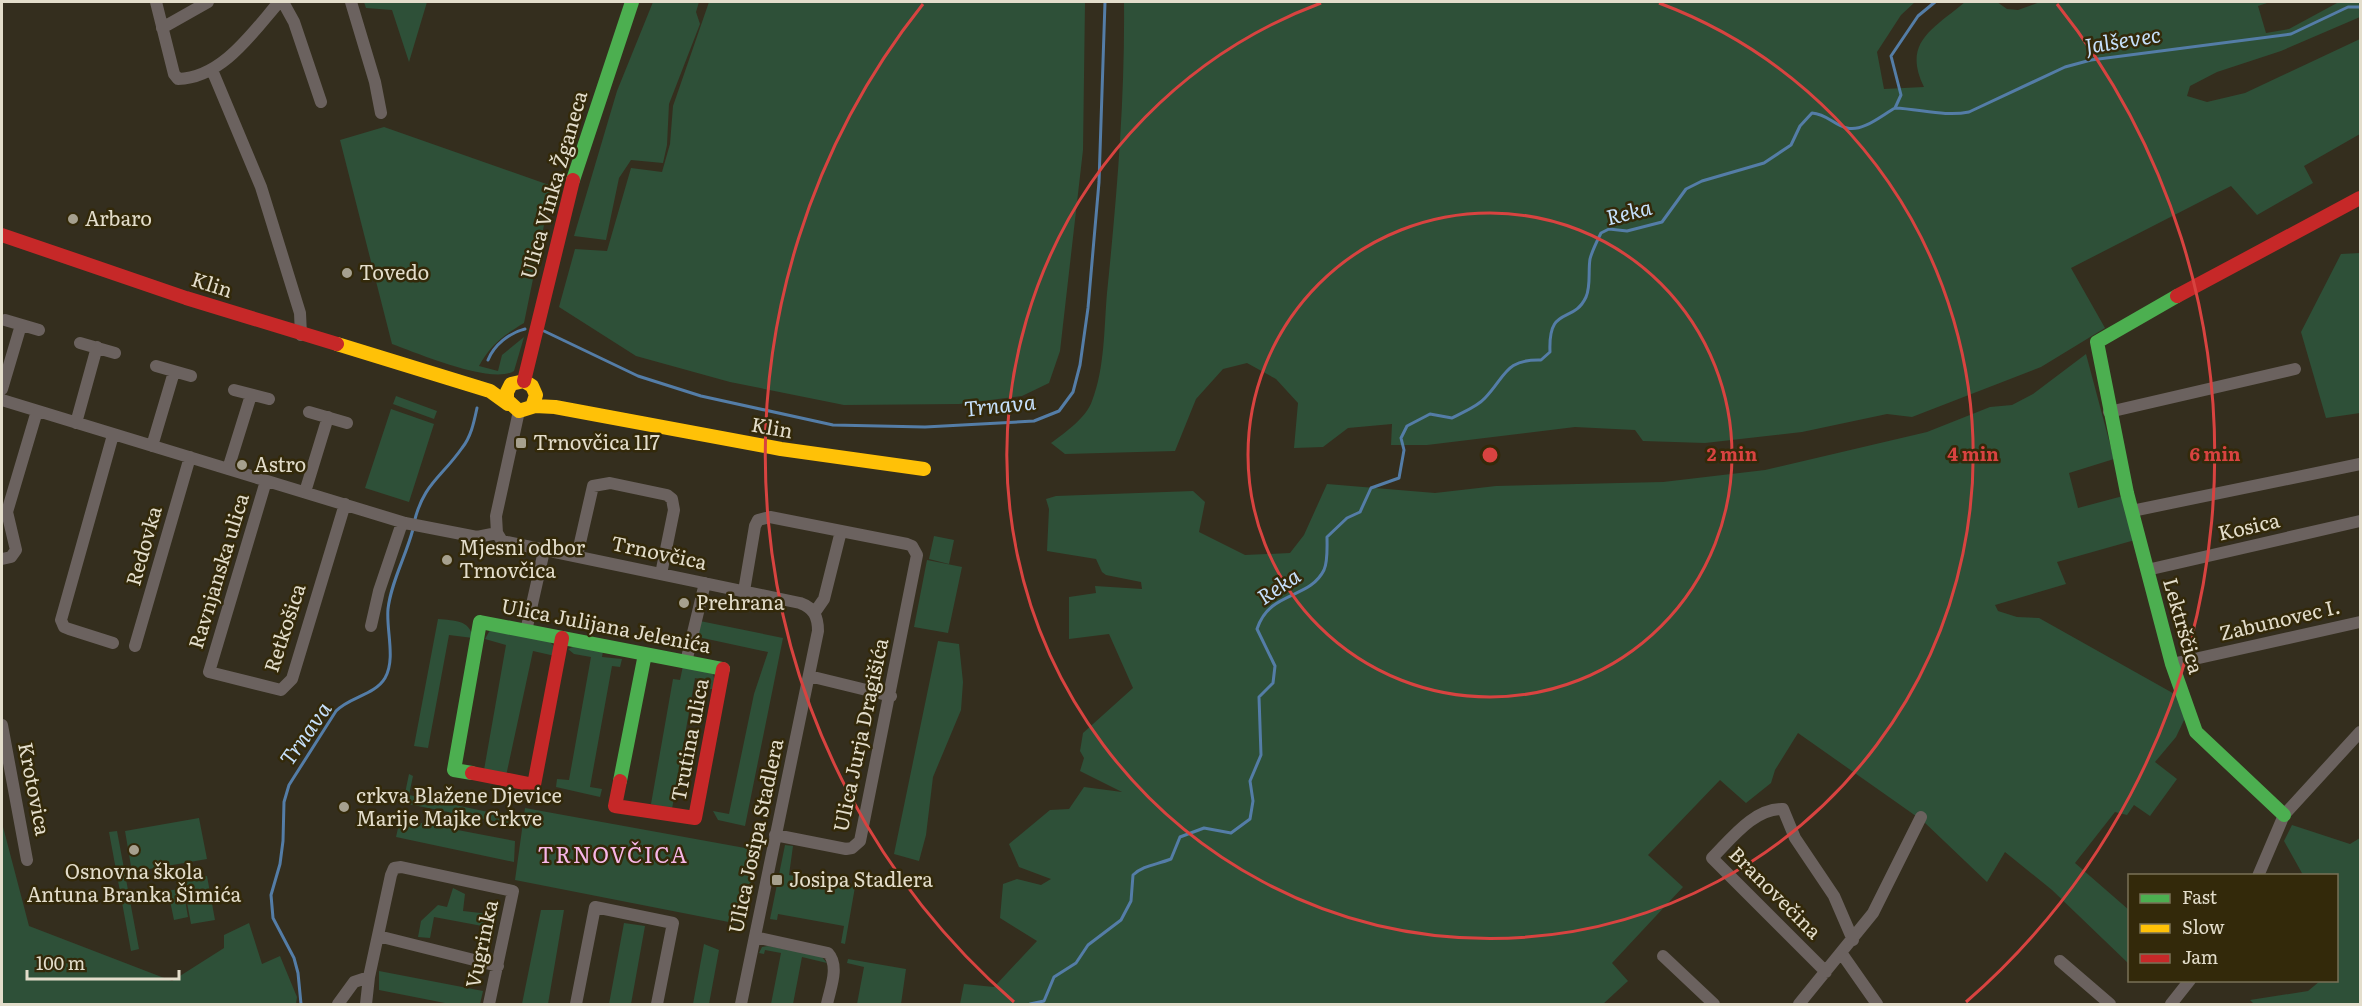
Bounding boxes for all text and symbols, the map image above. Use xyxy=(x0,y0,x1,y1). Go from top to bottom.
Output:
water label: Jalševec xyxy=(2082,17,2163,60)
street label: Ulica Vinka Žganeca xyxy=(511,87,593,282)
water label: Reka xyxy=(1602,190,1655,231)
place label: Arbaro xyxy=(85,202,152,232)
marker: Arbaro xyxy=(66,212,80,226)
place label: Tovedo xyxy=(359,256,429,286)
street label: Klin xyxy=(188,262,237,304)
marker: Tovedo xyxy=(340,266,354,280)
water label: Trnava xyxy=(963,384,1037,423)
street label: Klin xyxy=(749,408,795,444)
place label: Trnovčica 117 xyxy=(533,426,660,456)
marker: Trnovčica 117 xyxy=(514,436,528,450)
text: 2 min xyxy=(1707,440,1758,467)
text: 4 min xyxy=(1947,440,1999,467)
text: 6 min xyxy=(2189,440,2241,467)
centre of rings xyxy=(1480,445,1500,465)
place label: Astro xyxy=(254,448,306,478)
marker: Astro xyxy=(235,458,249,472)
street label: Ravnjanska ulica xyxy=(179,489,255,652)
street label: Redovka xyxy=(116,502,168,589)
street label: Kosica xyxy=(2215,503,2283,547)
street label: Trnovčica xyxy=(609,526,710,576)
place label: Mjesni odbor Trnovčica xyxy=(459,531,586,584)
marker: Mjesni odbor Trnovčica xyxy=(440,553,454,567)
water label: Reka xyxy=(1250,559,1306,611)
street label: Lektrščica xyxy=(2157,574,2213,677)
street label: Retkošica xyxy=(255,579,312,676)
place label: Prehrana xyxy=(696,586,785,616)
street label: Ulica Julijana Jelenića xyxy=(499,589,714,659)
street label: Zabunovec I. xyxy=(2216,590,2343,647)
marker: Prehrana xyxy=(677,596,691,610)
street label: Ulica Jurja Dragišića xyxy=(824,635,894,834)
street label: Trutina ulica xyxy=(661,675,715,804)
water label: Trnava xyxy=(271,694,337,771)
street label: Ulica Josipa Stadlera xyxy=(719,735,789,936)
street label: Krotovica xyxy=(12,739,60,838)
place label: crkva Blažene Djevice Marije Majke Crkve xyxy=(356,779,562,832)
marker: crkva Blažene Djevice Marije Majke Crkve xyxy=(337,800,351,814)
district label: TRNOVČICA xyxy=(538,837,688,870)
street label: Branovečina xyxy=(1723,838,1830,945)
marker: Osnovna škola Antuna Branka Šimića xyxy=(127,843,141,857)
place label: Osnovna škola Antuna Branka Šimića xyxy=(27,855,241,908)
place label: Josipa Stadlera xyxy=(789,863,933,893)
marker: Josipa Stadlera xyxy=(770,873,784,887)
legend xyxy=(2128,874,2338,982)
text: Fast xyxy=(2182,883,2218,910)
street label: Vugrinka xyxy=(456,897,504,990)
text: Slow xyxy=(2182,913,2225,940)
scale bar xyxy=(27,943,178,981)
text: Jam xyxy=(2182,943,2218,970)
text: 100 m xyxy=(36,949,85,976)

